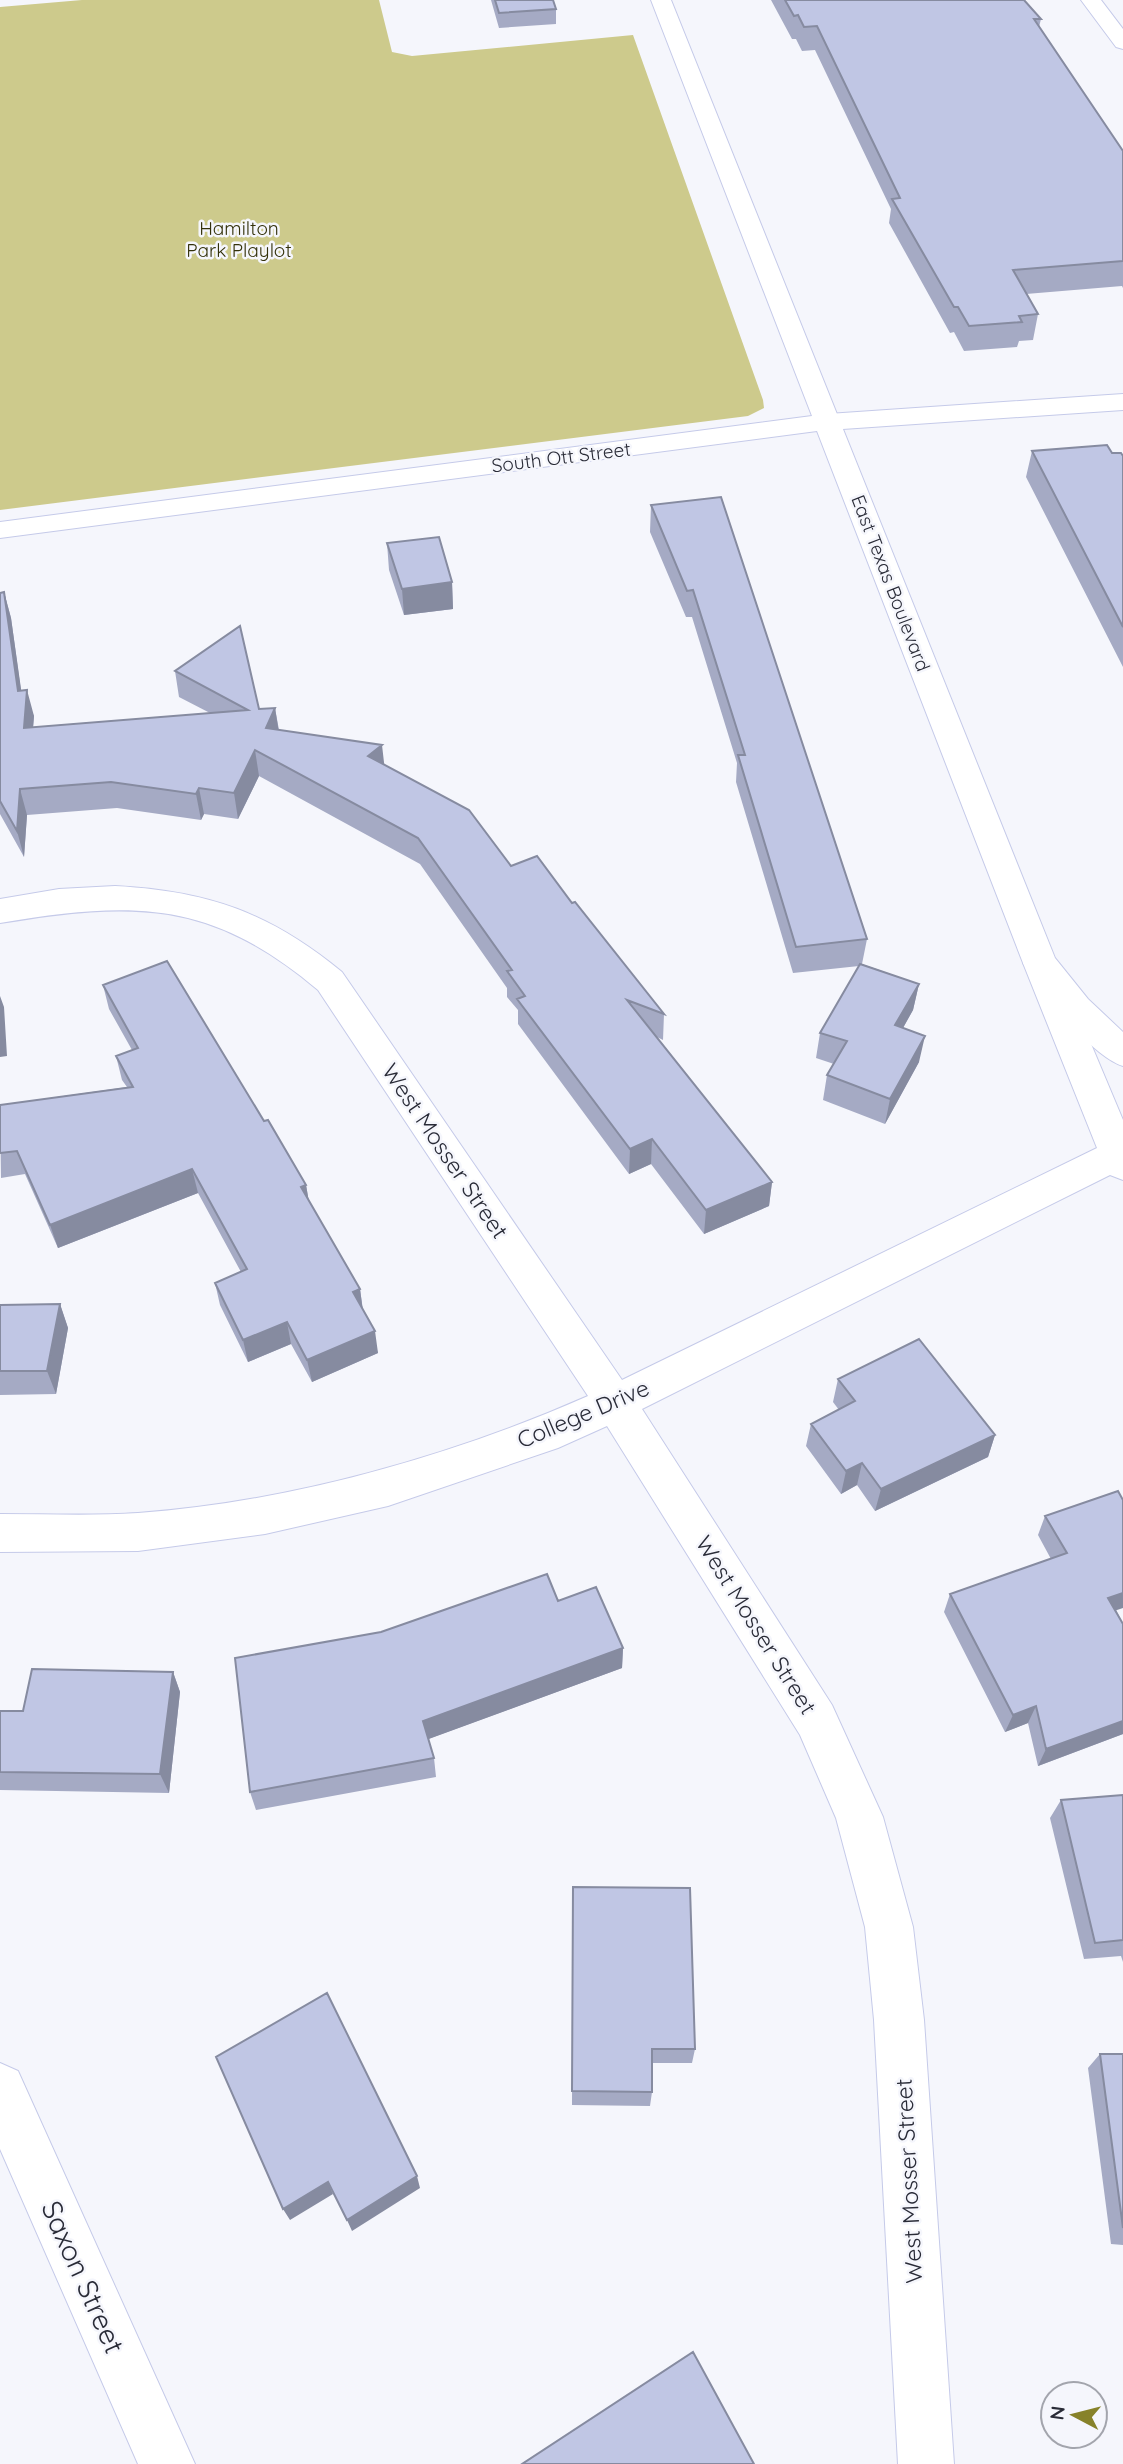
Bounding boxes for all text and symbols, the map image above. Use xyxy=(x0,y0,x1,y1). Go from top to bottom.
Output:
park label: Hamilton Park Playlot xyxy=(186,216,292,262)
street label: South Ott Street xyxy=(490,437,632,477)
street label: East Texas Boulevard xyxy=(846,491,936,675)
street label: West Mosser Street xyxy=(376,1058,515,1244)
street label: College Drive xyxy=(512,1373,653,1454)
street label: West Mosser Street xyxy=(690,1530,823,1720)
street label: West Mosser Street xyxy=(889,2078,928,2284)
street label: Saxon Street xyxy=(34,2195,133,2358)
north arrow xyxy=(1039,2380,1109,2450)
text: N xyxy=(1044,2405,1070,2421)

